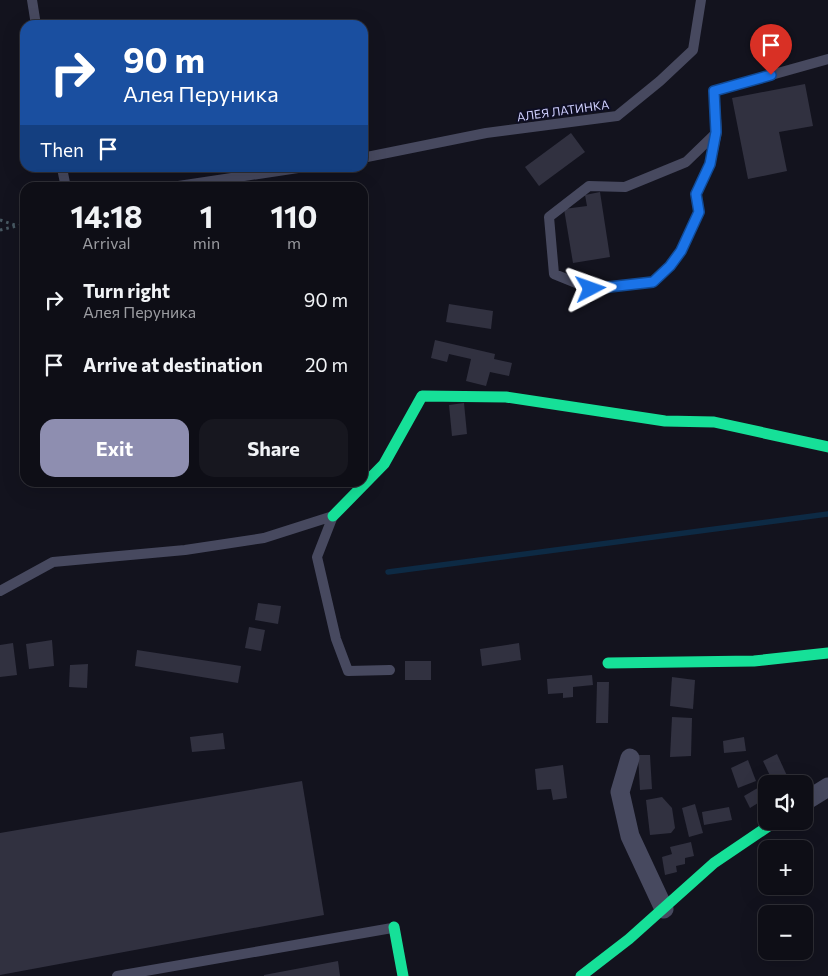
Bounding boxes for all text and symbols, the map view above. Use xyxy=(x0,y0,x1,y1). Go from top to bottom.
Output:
pin xyxy=(750,24,792,75)
icon: arrive xyxy=(757,31,785,59)
text: 90 m xyxy=(123,37,205,80)
icon: right xyxy=(40,40,105,105)
text: Алея Перуника xyxy=(123,80,279,107)
street label: АЛЕЯ ЛАТИНКА xyxy=(516,97,610,123)
icon: arrive xyxy=(94,135,122,163)
text: Then xyxy=(40,138,84,161)
text: 14:18 xyxy=(70,197,142,234)
text: 1 xyxy=(200,197,213,234)
text: 110 xyxy=(270,197,318,234)
text: Arrival xyxy=(82,233,131,252)
text: min xyxy=(193,233,220,252)
text: m xyxy=(287,233,301,252)
position arrow xyxy=(564,262,616,314)
text: Turn right xyxy=(83,279,170,302)
icon: right xyxy=(40,286,68,314)
text: 90 m xyxy=(304,288,348,311)
text: Алея Перуника xyxy=(83,302,196,321)
icon: arrive xyxy=(40,351,68,379)
text: Arrive at destination xyxy=(83,353,263,376)
text: 20 m xyxy=(305,353,348,376)
button: Exit xyxy=(40,419,189,477)
button: Share xyxy=(199,419,348,477)
map controls xyxy=(758,775,813,960)
button: sound xyxy=(758,775,813,830)
button: + xyxy=(758,840,813,895)
button: − xyxy=(758,905,813,960)

